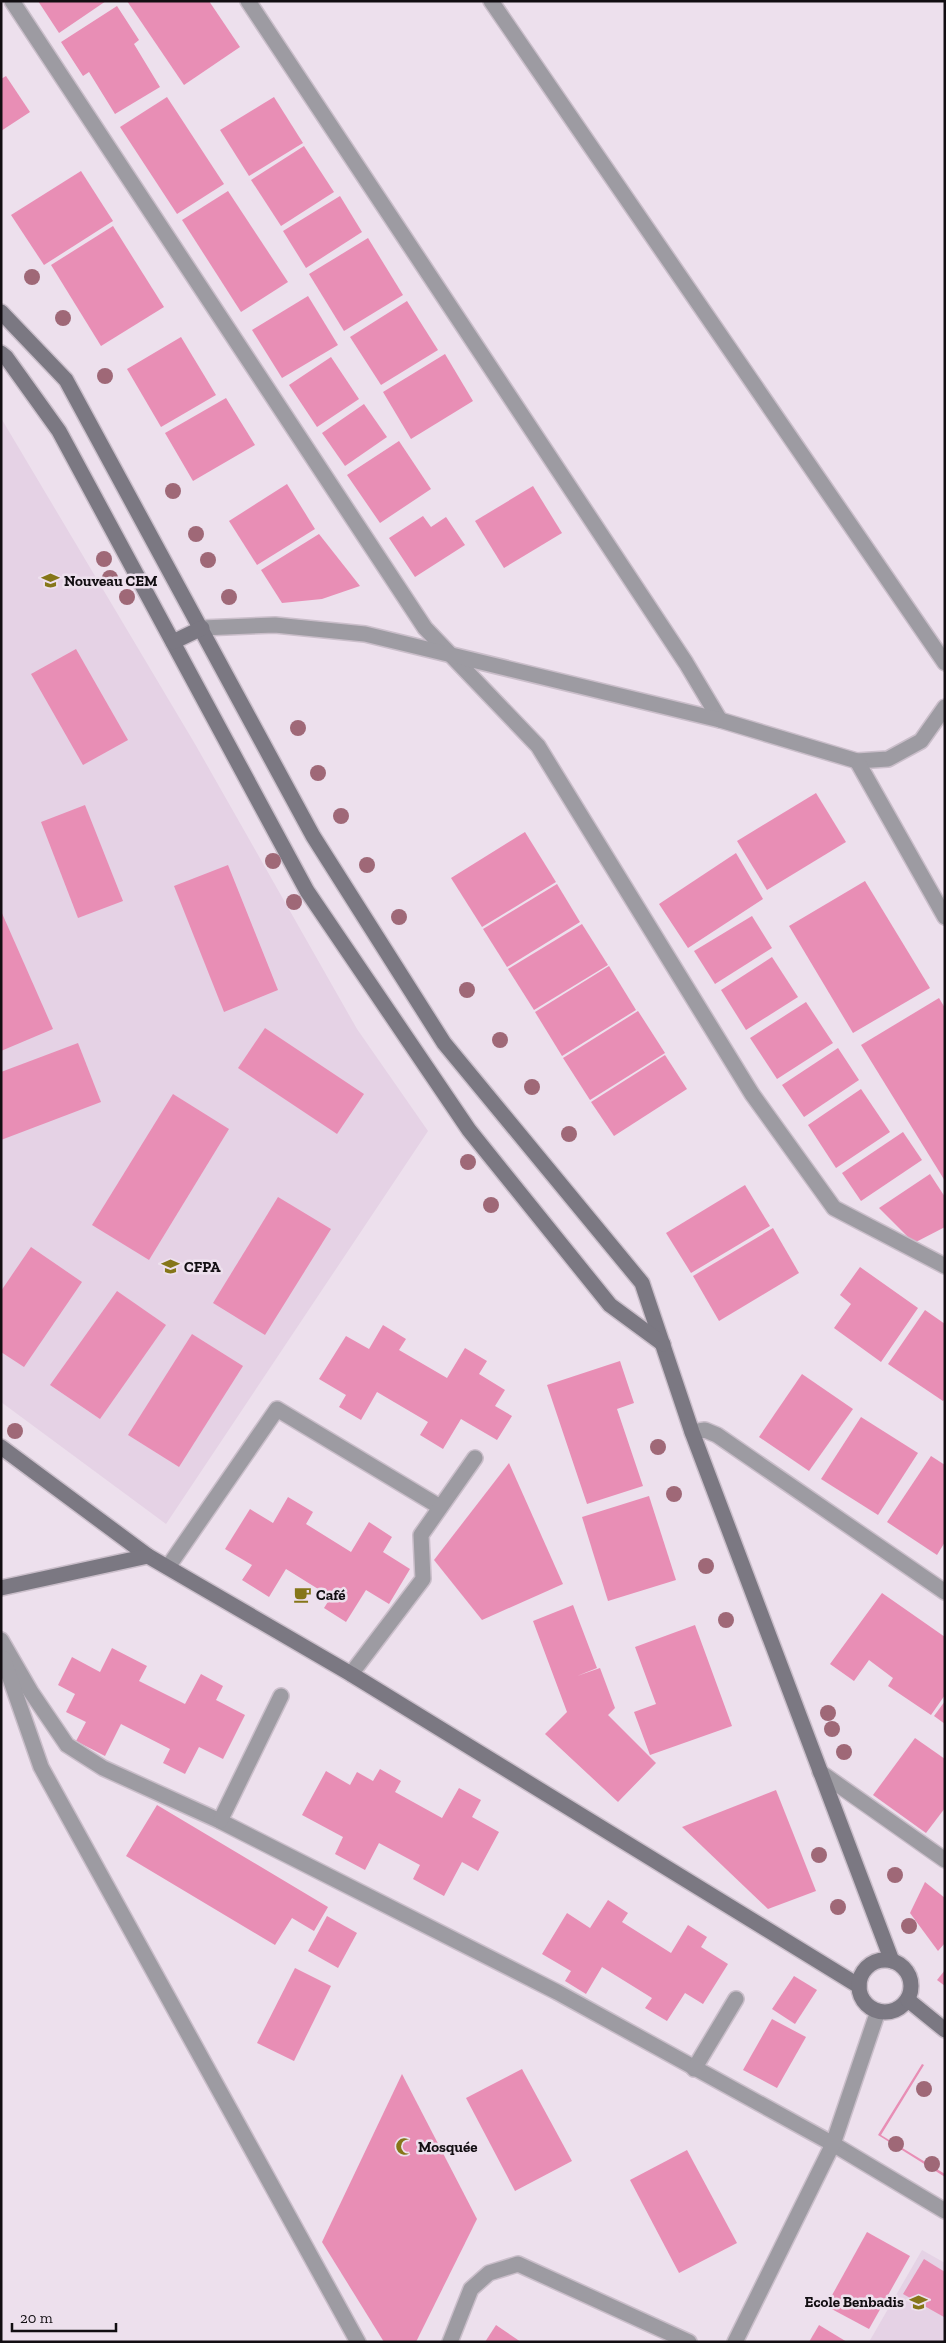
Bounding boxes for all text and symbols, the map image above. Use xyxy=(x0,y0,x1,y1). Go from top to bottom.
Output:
school or university icon: Nouveau CEM xyxy=(40,571,60,591)
place label: Nouveau CEM xyxy=(64,572,158,590)
school or university icon: CFPA xyxy=(160,1257,180,1277)
place label: CFPA xyxy=(184,1258,221,1276)
cafe icon: Café xyxy=(292,1585,312,1605)
place label: Café xyxy=(316,1586,346,1604)
mosque icon: Mosquée xyxy=(394,2137,414,2157)
place label: Mosquée xyxy=(418,2138,477,2156)
school or university icon: Ecole Benbadis xyxy=(908,2292,928,2312)
place label: Ecole Benbadis xyxy=(805,2293,904,2311)
scale bar xyxy=(12,2300,116,2332)
text: 20 m xyxy=(20,2309,53,2327)

